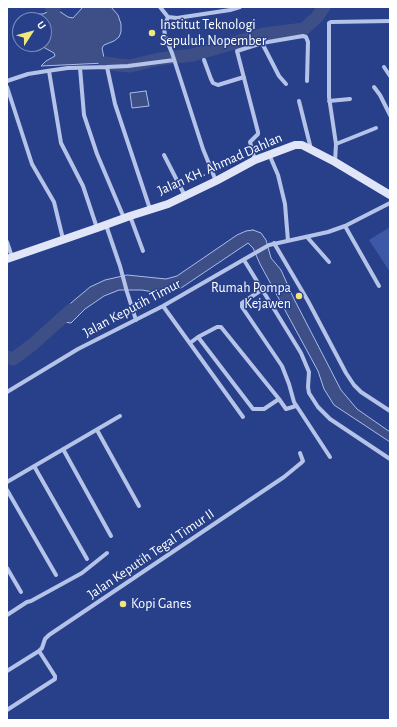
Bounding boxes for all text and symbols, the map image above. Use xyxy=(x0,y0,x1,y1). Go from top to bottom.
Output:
north arrow xyxy=(12,12,52,52)
place label: Institut Teknologi Sepuluh Nopember xyxy=(160,17,266,50)
text: U xyxy=(35,19,48,31)
marker: Institut Teknologi Sepuluh Nopember xyxy=(147,28,157,38)
street label: Jalan KH. Ahmad Dahlan xyxy=(155,129,285,199)
street label: Jalan Keputih Timur xyxy=(80,275,184,341)
place label: Rumah Pompa Kejawen xyxy=(211,280,291,312)
marker: Rumah Pompa Kejawen xyxy=(294,291,304,301)
street label: Jalan Keputih Tegal Timur II xyxy=(84,505,218,603)
place label: Kopi Ganes xyxy=(131,596,191,612)
marker: Kopi Ganes xyxy=(118,599,128,609)

